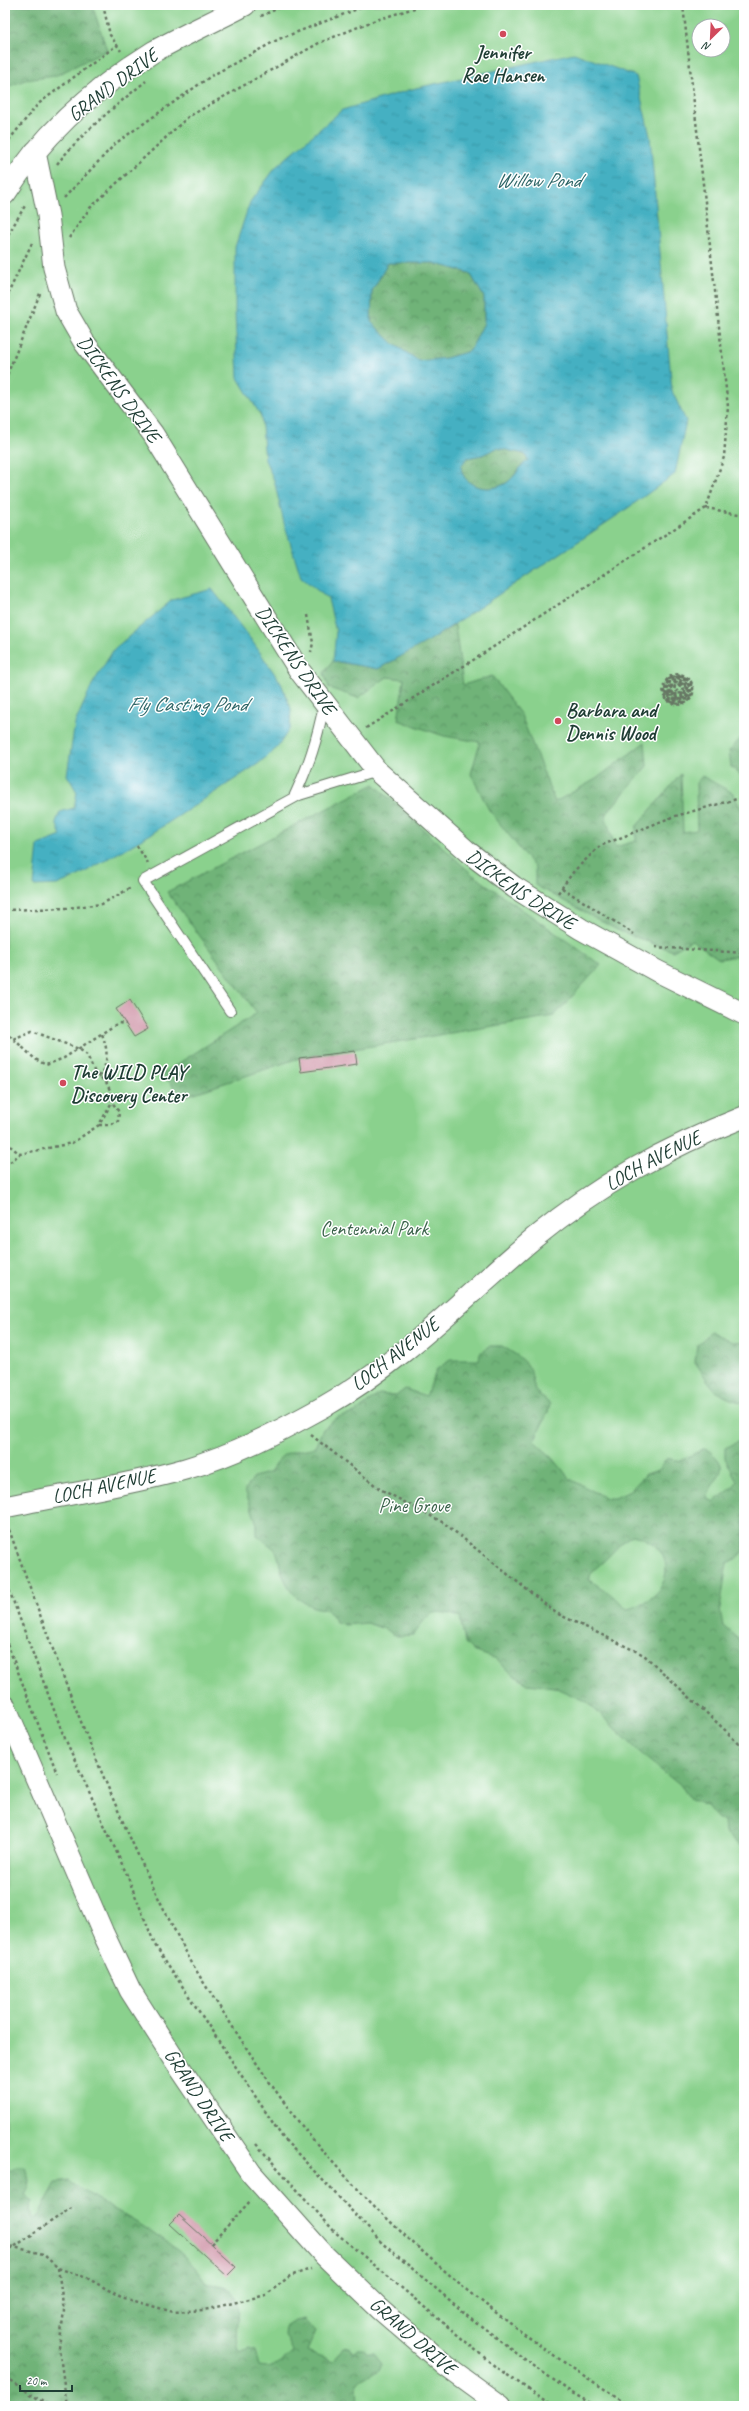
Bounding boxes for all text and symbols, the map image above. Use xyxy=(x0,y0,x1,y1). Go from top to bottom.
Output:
north arrow xyxy=(691,18,731,58)
marker: Jennifer Rae Hansen xyxy=(498,29,508,39)
text: N xyxy=(699,38,713,55)
place label: Jennifer Rae Hansen xyxy=(462,40,546,88)
street label: GRAND DRIVE xyxy=(63,41,166,127)
water label: Willow Pond xyxy=(496,167,587,193)
street label: DICKENS DRIVE xyxy=(72,330,168,449)
street label: DICKENS DRIVE xyxy=(250,601,343,721)
water label: Fly Casting Pond xyxy=(127,691,253,717)
place label: Barbara and Dennis Wood xyxy=(566,698,660,746)
marker: Barbara and Dennis Wood xyxy=(553,716,563,726)
street label: DICKENS DRIVE xyxy=(462,843,582,936)
place label: The WILD PLAY Discovery Center xyxy=(71,1060,190,1109)
marker: The WILD PLAY Discovery Center xyxy=(58,1078,68,1088)
street label: LOCH AVENUE xyxy=(600,1123,707,1196)
park label: Centennial Park xyxy=(320,1216,429,1241)
street label: LOCH AVENUE xyxy=(346,1310,447,1396)
street label: LOCH AVENUE xyxy=(50,1462,161,1509)
park label: Pine Grove xyxy=(379,1493,451,1518)
street label: GRAND DRIVE xyxy=(159,2044,241,2149)
street label: GRAND DRIVE xyxy=(364,2291,464,2383)
scale bar xyxy=(20,2367,72,2393)
text: 20 m xyxy=(26,2373,48,2389)

